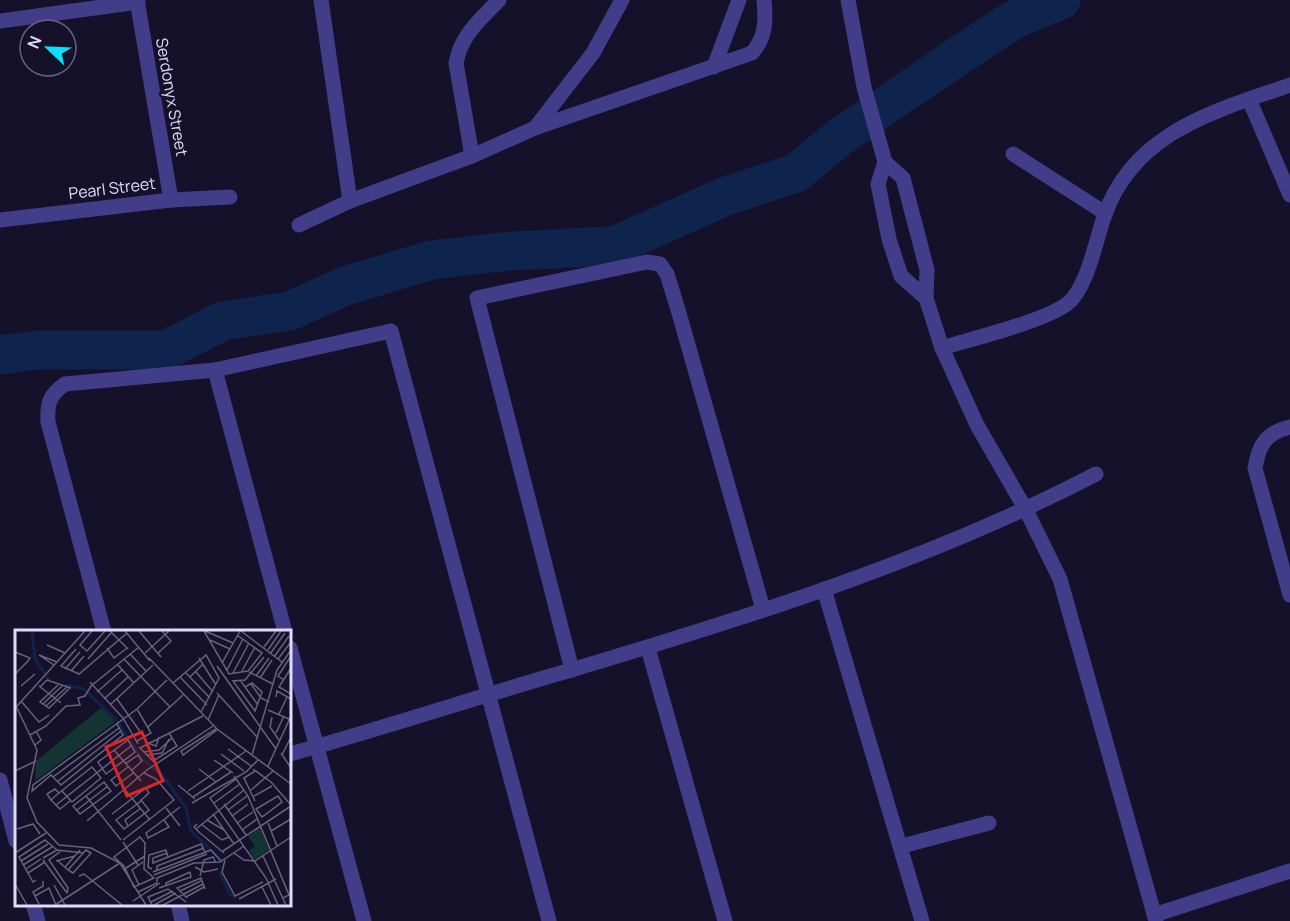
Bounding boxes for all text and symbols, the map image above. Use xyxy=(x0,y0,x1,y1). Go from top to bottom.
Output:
north arrow xyxy=(18,18,78,78)
text: N xyxy=(22,33,47,52)
street label: Serdonyx Street xyxy=(151,36,193,158)
street label: Pearl Street xyxy=(67,172,157,204)
inset map xyxy=(15,630,291,906)

